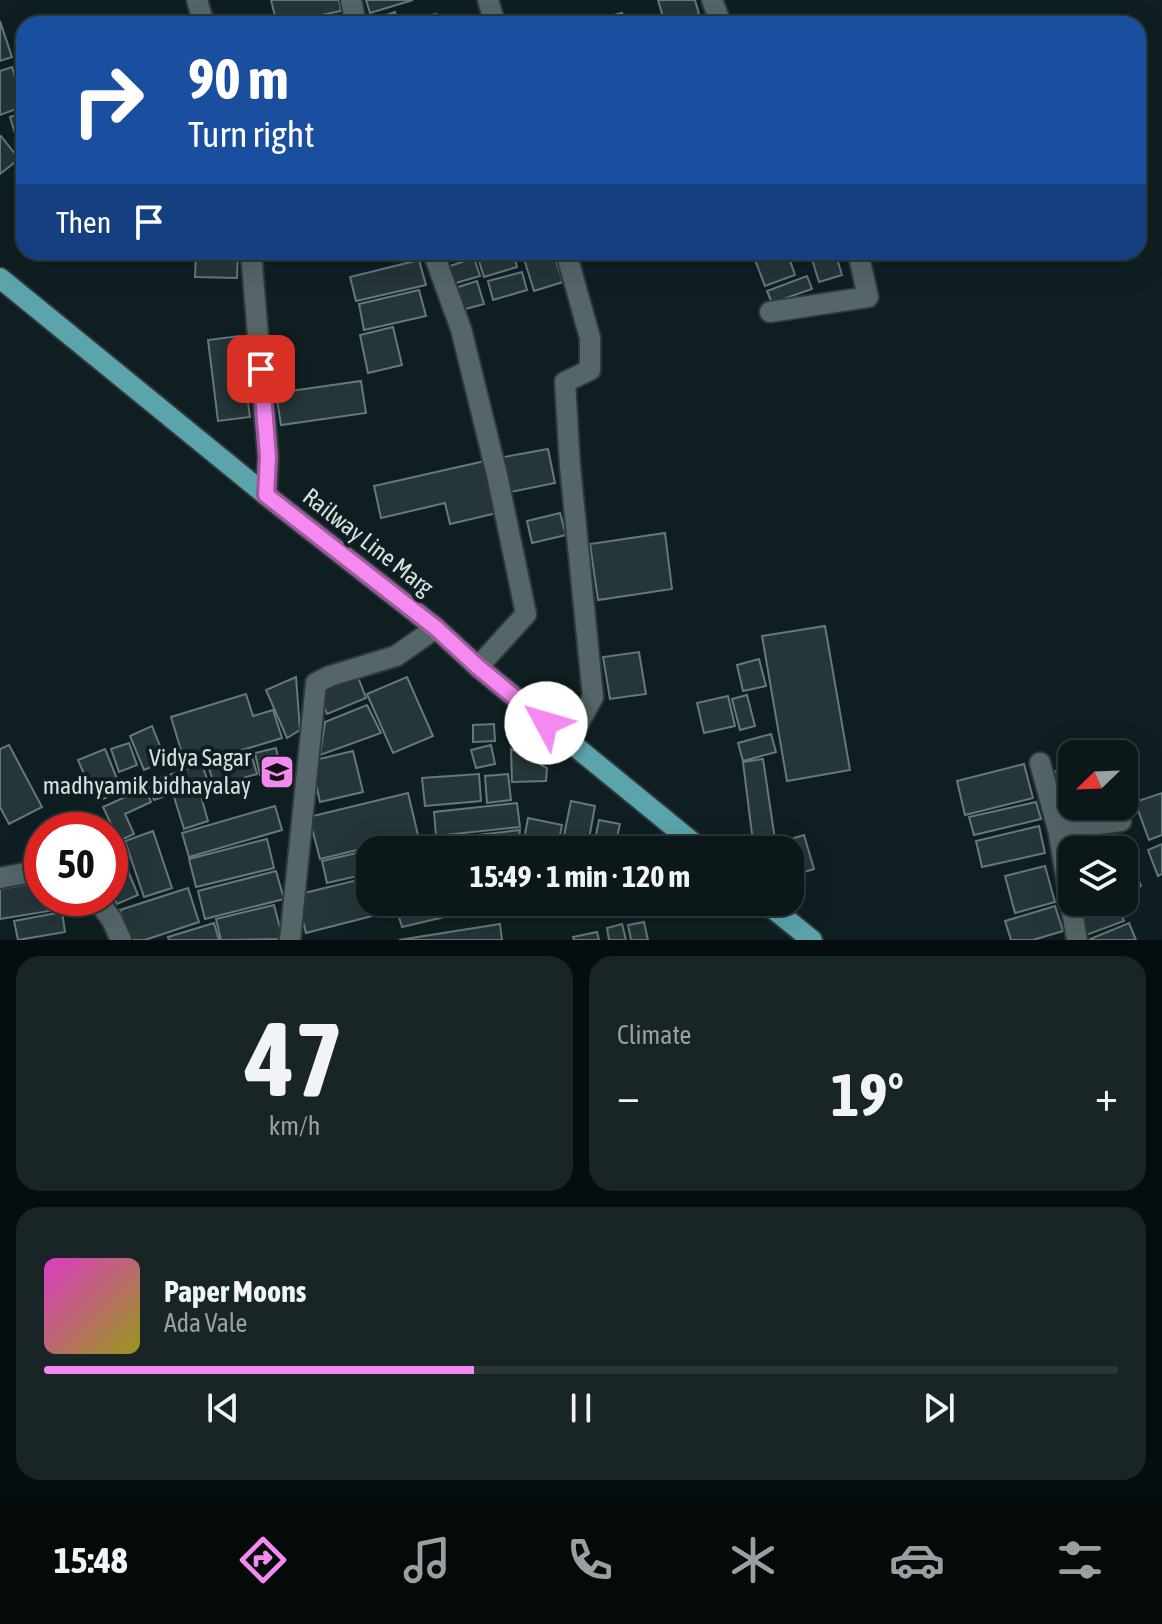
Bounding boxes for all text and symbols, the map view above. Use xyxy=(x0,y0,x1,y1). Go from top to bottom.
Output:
text: 90 m xyxy=(188,47,289,111)
icon: right xyxy=(56,48,160,152)
text: Turn right xyxy=(188,113,315,155)
icon: arrive xyxy=(127,200,171,244)
text: Then xyxy=(56,205,111,239)
pin xyxy=(227,335,295,403)
icon: arrive xyxy=(239,347,283,391)
street label: Railway Line Marg xyxy=(298,482,439,601)
position arrow xyxy=(504,681,588,765)
north arrow xyxy=(1058,740,1138,820)
map controls xyxy=(1058,740,1138,916)
place label: Vidya Sagar madhyamik bidhayalay xyxy=(43,744,252,799)
school or university icon: Vidya Sagar madhyamik bidhayalay xyxy=(258,753,296,791)
speed limit sign: 50 xyxy=(24,812,128,916)
button: layers xyxy=(1058,836,1138,916)
text: 15:49 · 1 min · 120 m xyxy=(470,859,690,893)
text: 47 xyxy=(246,999,343,1118)
text: Climate xyxy=(617,1020,691,1050)
text: 19° xyxy=(831,1060,904,1129)
text: − xyxy=(617,1070,640,1120)
text: + xyxy=(1095,1070,1118,1120)
text: km/h xyxy=(269,1111,320,1141)
text: Paper Moons xyxy=(164,1274,306,1308)
text: Ada Vale xyxy=(164,1308,247,1338)
icon: previous xyxy=(201,1386,245,1430)
icon: pause xyxy=(559,1386,603,1430)
icon: next xyxy=(917,1386,961,1430)
icon: directions xyxy=(235,1532,291,1588)
icon: music xyxy=(399,1532,455,1588)
icon: phone xyxy=(562,1532,618,1588)
icon: climate xyxy=(725,1532,781,1588)
icon: car xyxy=(889,1532,945,1588)
icon: filters xyxy=(1052,1532,1108,1588)
text: 15:48 xyxy=(54,1539,128,1581)

